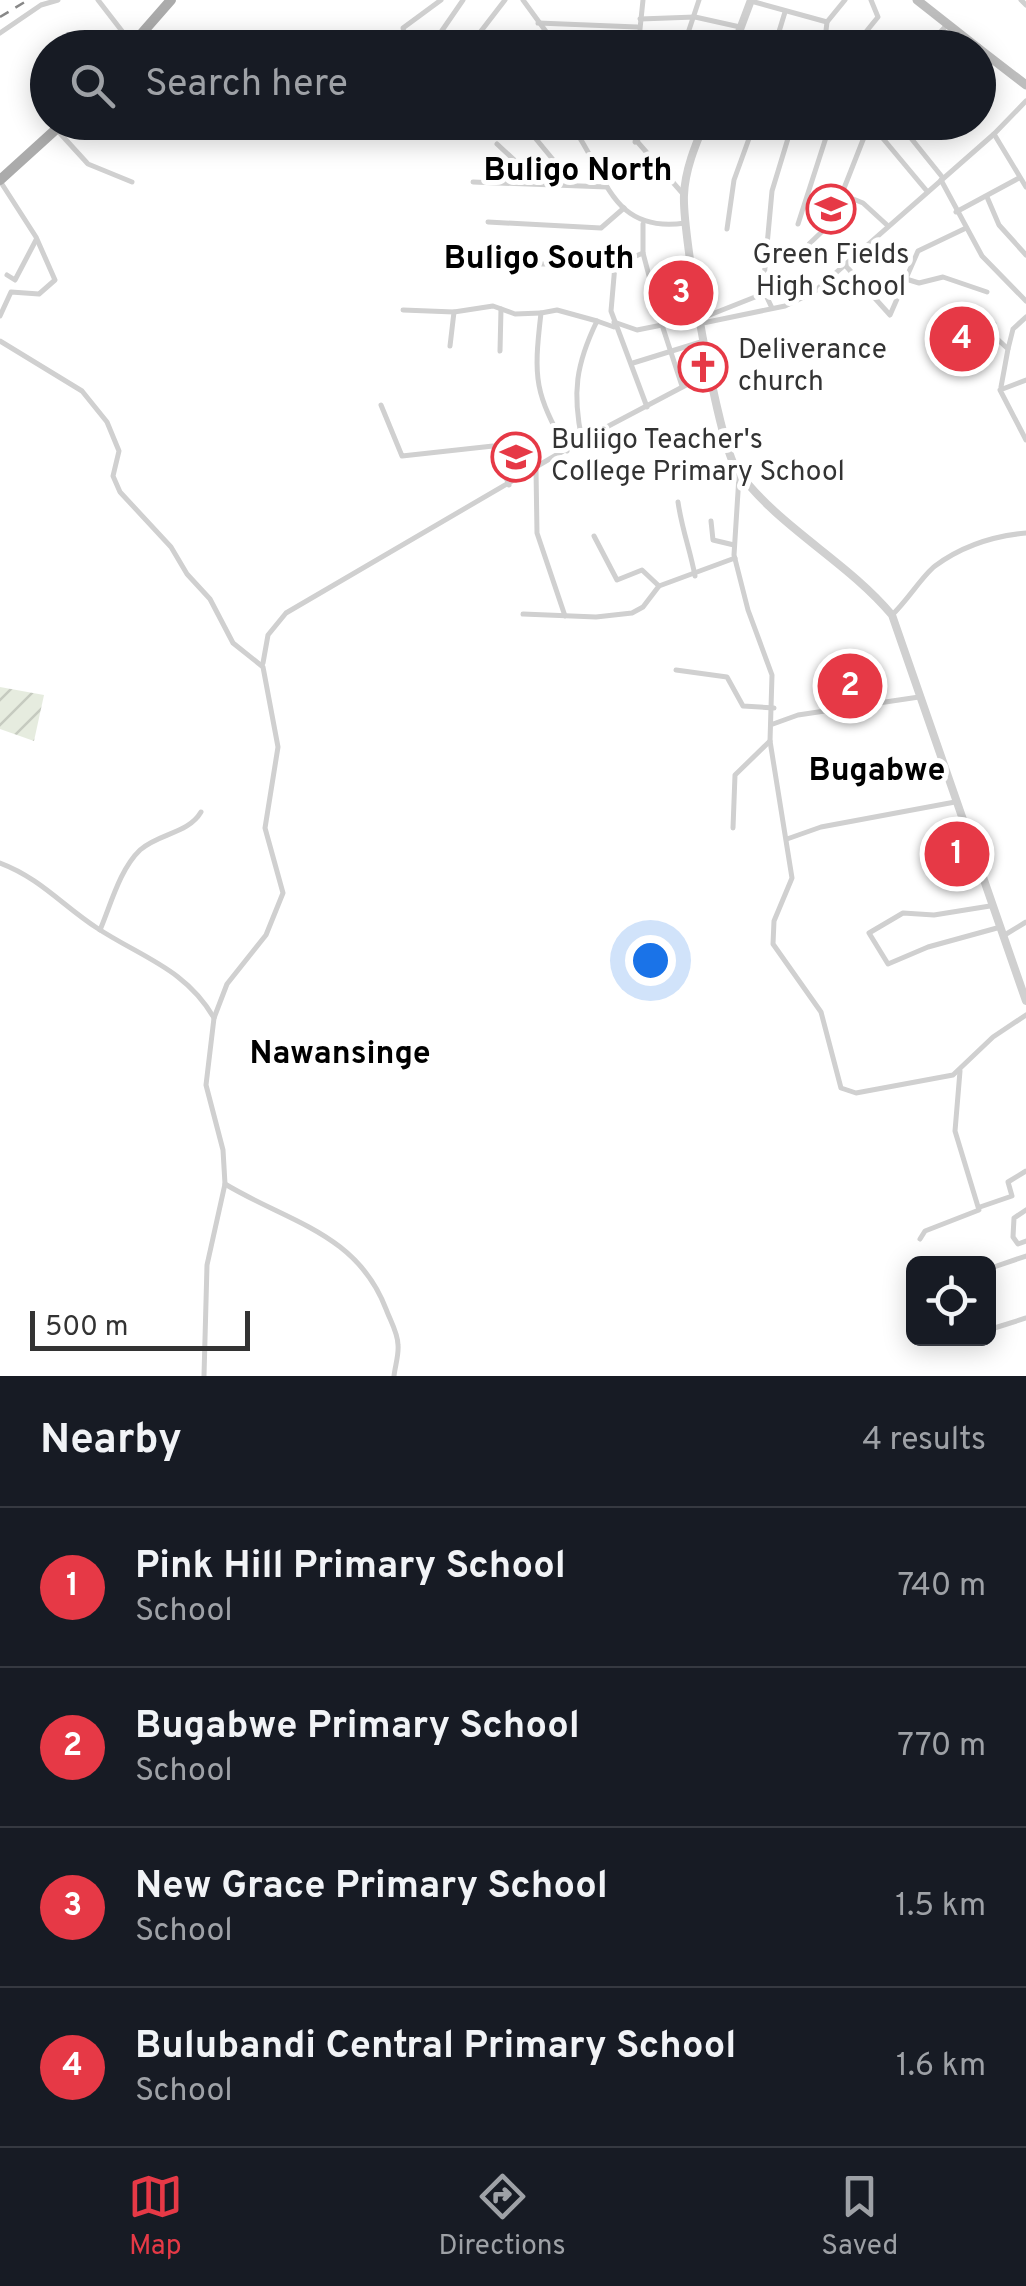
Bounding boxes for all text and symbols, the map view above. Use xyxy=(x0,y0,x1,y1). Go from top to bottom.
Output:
search box xyxy=(30,30,996,140)
icon: search xyxy=(65,58,120,113)
text: Search here xyxy=(145,61,348,110)
district label: Buligo North xyxy=(484,152,672,192)
school or university icon: Green Fields High School xyxy=(805,183,857,235)
place label: Green Fields High School xyxy=(753,238,909,306)
district label: Buligo South xyxy=(444,240,634,280)
pin: 3 xyxy=(648,256,714,330)
pin: 4 xyxy=(930,302,994,376)
place label: Deliverance church xyxy=(738,333,887,401)
church icon: Deliverance church xyxy=(677,341,729,393)
place label: Buliigo Teacher's College Primary School xyxy=(551,423,845,491)
school or university icon: Buliigo Teacher's College Primary School xyxy=(490,431,542,483)
pin: 2 xyxy=(818,648,882,724)
district label: Bugabwe xyxy=(809,752,945,792)
pin: 1 xyxy=(924,816,990,892)
your location xyxy=(625,935,676,986)
district label: Nawansinge xyxy=(249,1035,431,1075)
map controls xyxy=(906,1256,996,1346)
button: locate xyxy=(906,1256,996,1346)
scale bar xyxy=(30,1306,250,1350)
text: 500 m xyxy=(45,1310,128,1346)
text: Nearby xyxy=(40,1415,182,1468)
text: 4 results xyxy=(862,1421,986,1461)
text: Pink Hill Primary School xyxy=(135,1543,566,1592)
text: 1 xyxy=(66,1567,79,1607)
text: 740 m xyxy=(897,1567,986,1607)
text: School xyxy=(135,1592,233,1632)
text: Bugabwe Primary School xyxy=(135,1703,580,1752)
text: 2 xyxy=(63,1727,82,1767)
text: 770 m xyxy=(897,1727,986,1767)
text: School xyxy=(135,1752,233,1792)
text: New Grace Primary School xyxy=(135,1863,608,1912)
text: 3 xyxy=(63,1887,82,1927)
text: 1.5 km xyxy=(895,1887,986,1927)
text: School xyxy=(135,1912,233,1952)
text: Bulubandi Central Primary School xyxy=(135,2023,736,2072)
text: 4 xyxy=(62,2047,83,2087)
text: 1.6 km xyxy=(896,2047,986,2087)
text: School xyxy=(135,2072,233,2112)
tab: Map xyxy=(128,2169,183,2265)
tab: Directions xyxy=(438,2169,566,2265)
tab: Saved xyxy=(821,2169,898,2265)

